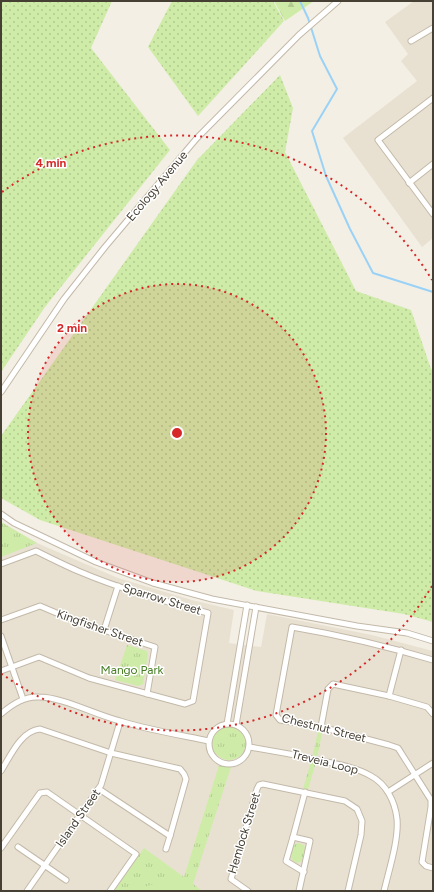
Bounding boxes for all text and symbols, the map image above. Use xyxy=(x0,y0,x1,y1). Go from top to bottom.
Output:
street label: Ecology Avenue xyxy=(124,148,191,224)
text: 4 min xyxy=(36,156,67,170)
text: 2 min xyxy=(57,321,87,335)
centre of rings xyxy=(170,426,184,440)
street label: Sparrow Street xyxy=(121,580,203,618)
street label: Kingfisher Street xyxy=(55,607,146,650)
park label: Mango Park xyxy=(101,663,164,677)
street label: Chestnut Street xyxy=(280,711,368,745)
street label: Treveia Loop xyxy=(290,747,360,777)
street label: Island Street xyxy=(53,786,103,850)
street label: Hemlock Street xyxy=(225,790,263,875)

